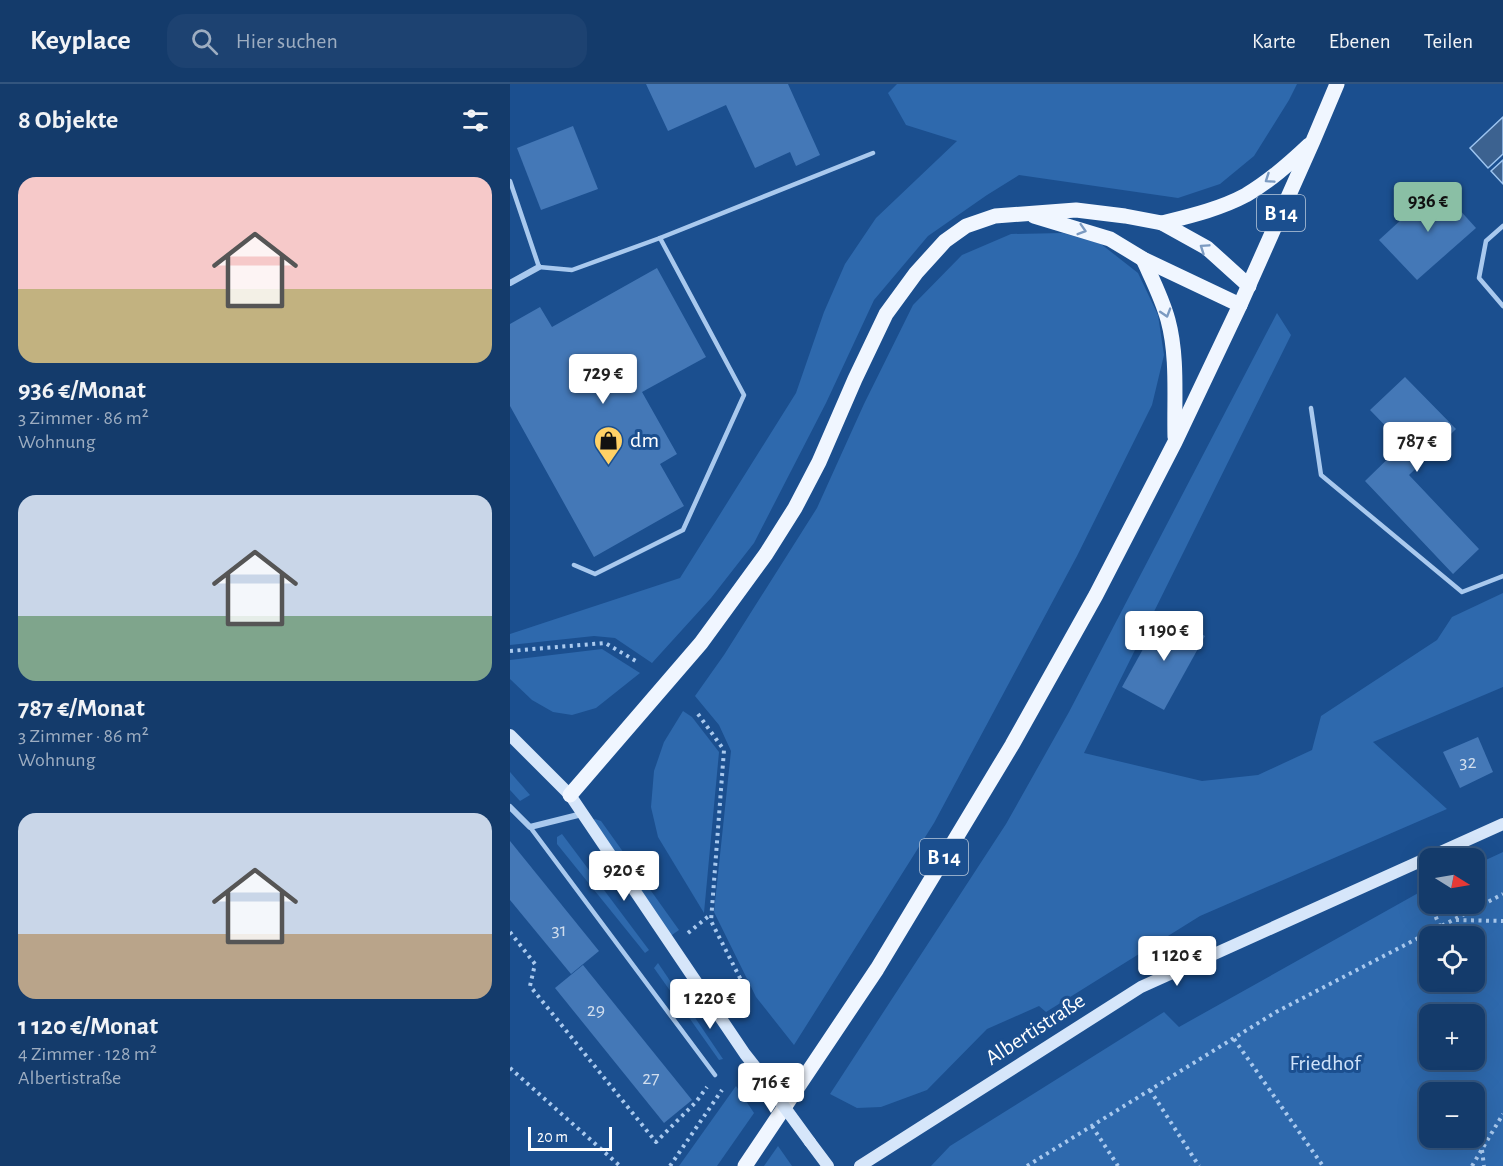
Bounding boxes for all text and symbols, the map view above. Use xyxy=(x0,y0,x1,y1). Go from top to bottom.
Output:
search box xyxy=(167,14,587,68)
icon: search xyxy=(188,25,221,58)
text: Keyplace xyxy=(30,27,131,55)
text: Hier suchen xyxy=(236,30,338,52)
text: Karte xyxy=(1252,31,1296,52)
text: Ebenen xyxy=(1329,31,1391,52)
text: Teilen xyxy=(1424,31,1473,52)
icon: filters xyxy=(459,104,492,137)
text: 8 Objekte xyxy=(18,107,118,133)
one-way arrow xyxy=(1265,172,1276,183)
pin: 936 € xyxy=(1386,182,1470,233)
text: 936 € xyxy=(1408,191,1448,211)
road number: B 14 xyxy=(1257,195,1305,231)
icon: home xyxy=(201,216,309,324)
one-way arrow xyxy=(1076,223,1087,235)
one-way arrow xyxy=(1200,244,1211,255)
one-way arrow xyxy=(1159,307,1171,318)
pin: 729 € xyxy=(561,354,645,405)
text: 729 € xyxy=(583,363,623,383)
text: 936 €/Monat xyxy=(18,377,146,403)
text: 3 Zimmer · 86 m² xyxy=(18,408,149,428)
pin: 787 € xyxy=(1375,422,1459,473)
shop icon: dm xyxy=(593,424,625,466)
place label: dm xyxy=(630,429,659,451)
text: 787 € xyxy=(1397,431,1437,451)
text: Wohnung xyxy=(18,432,95,452)
icon: home xyxy=(201,534,309,642)
pin: 1 190 € xyxy=(1109,611,1219,662)
text: 1 190 € xyxy=(1139,620,1189,640)
text: 787 €/Monat xyxy=(18,695,145,721)
text: 3 Zimmer · 86 m² xyxy=(18,726,149,746)
text: Wohnung xyxy=(18,750,95,770)
house number: 32 xyxy=(1459,752,1477,772)
road number: B 14 xyxy=(920,839,968,875)
north arrow xyxy=(1419,848,1485,914)
map controls xyxy=(1419,848,1485,1148)
pin: 920 € xyxy=(582,851,666,902)
icon: home xyxy=(201,852,309,960)
text: 920 € xyxy=(603,860,645,880)
house number: 31 xyxy=(551,920,567,940)
button: locate xyxy=(1419,926,1485,992)
pin: 1 120 € xyxy=(1122,936,1232,987)
text: 1 120 € xyxy=(1152,945,1202,965)
pin: 1 220 € xyxy=(655,979,765,1030)
text: 1 220 € xyxy=(684,988,736,1008)
street label: Albertistraße xyxy=(981,989,1089,1069)
house number: 29 xyxy=(587,1000,605,1020)
button: + xyxy=(1419,1004,1485,1070)
text: 1 120 €/Monat xyxy=(18,1013,158,1039)
text: 4 Zimmer · 128 m² xyxy=(18,1044,157,1064)
park label: Friedhof xyxy=(1289,1052,1362,1074)
pin: 716 € xyxy=(729,1063,813,1114)
text: Albertistraße xyxy=(18,1068,121,1088)
house number: 27 xyxy=(642,1068,660,1088)
text: 716 € xyxy=(752,1072,790,1092)
button: − xyxy=(1419,1082,1485,1148)
scale bar xyxy=(528,1124,612,1152)
text: 20 m xyxy=(537,1129,568,1145)

